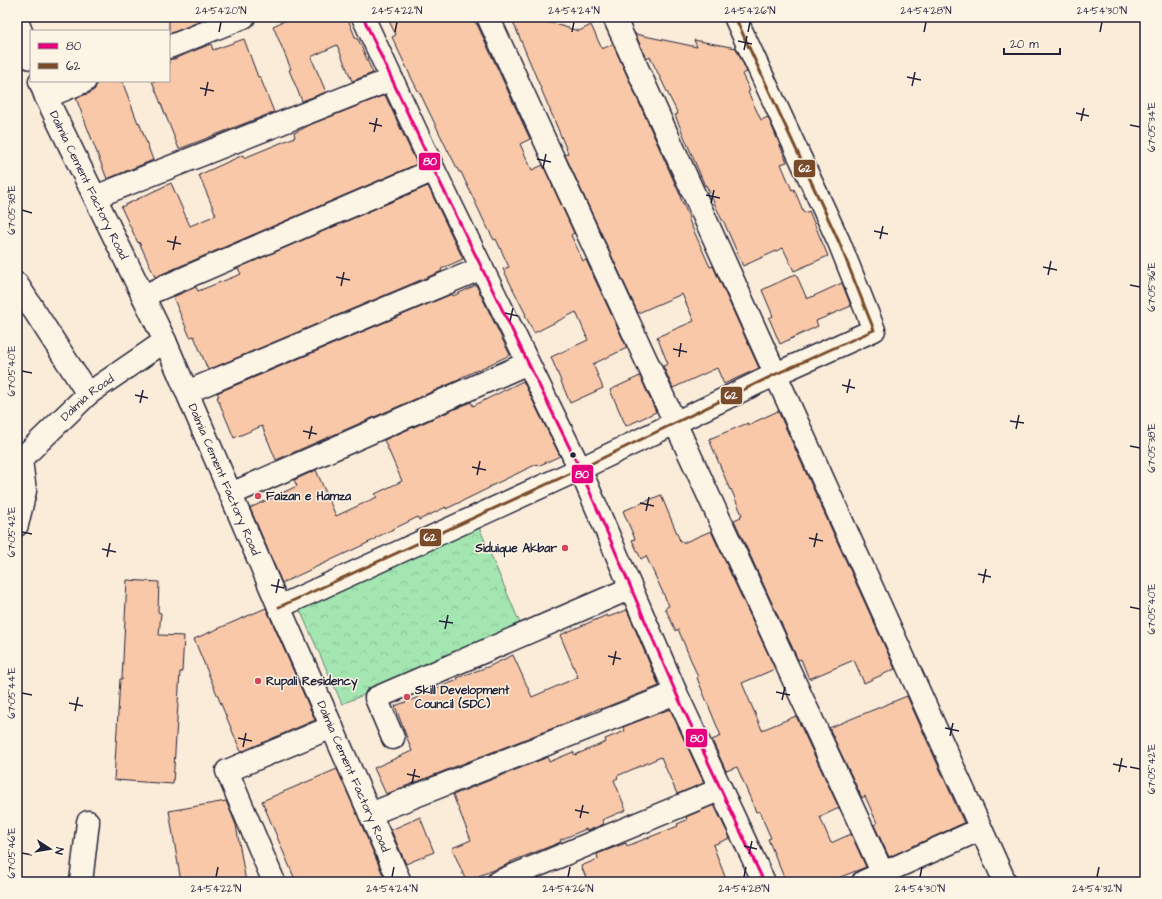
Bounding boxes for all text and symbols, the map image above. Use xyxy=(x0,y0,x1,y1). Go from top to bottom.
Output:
text: 24°54'20"N xyxy=(196,4,246,18)
text: 24°54'22"N xyxy=(372,4,422,18)
text: 24°54'24"N xyxy=(548,4,600,18)
text: 24°54'26"N xyxy=(725,4,775,18)
text: 24°54'28"N xyxy=(900,4,952,18)
text: 24°54'30"N xyxy=(1077,4,1127,18)
legend xyxy=(30,30,170,82)
scale bar xyxy=(1004,30,1060,56)
text: 20 m xyxy=(1010,36,1039,53)
text: 80 xyxy=(66,38,82,55)
text: 62 xyxy=(66,58,81,75)
text: 67°05'34"E xyxy=(1145,102,1159,152)
street label: Dalmia Cement Factory Road xyxy=(45,108,132,262)
line badge: 80 xyxy=(418,152,441,171)
text: 80 xyxy=(423,154,437,169)
line badge: 62 xyxy=(793,159,816,178)
text: 62 xyxy=(798,161,812,176)
text: 67°05'38"E xyxy=(5,185,19,235)
text: 67°05'36"E xyxy=(1145,262,1159,312)
text: 67°05'40"E xyxy=(5,345,19,397)
street label: Dalmia Road xyxy=(56,370,117,425)
line badge: 62 xyxy=(720,386,743,405)
text: 62 xyxy=(724,388,738,403)
street label: Dalmia Cement Factory Road xyxy=(184,401,264,558)
text: 67°05'38"E xyxy=(1145,423,1159,473)
unlabelled marker xyxy=(568,450,578,460)
line badge: 80 xyxy=(571,464,594,484)
text: 80 xyxy=(575,467,589,482)
place label: Faizan e Hamza xyxy=(266,488,352,505)
marker: Faizan e Hamza xyxy=(253,491,263,501)
text: 67°05'42"E xyxy=(5,507,19,557)
line badge: 62 xyxy=(419,528,442,547)
text: 62 xyxy=(423,530,437,545)
place label: Siduique Akbar xyxy=(474,540,557,558)
marker: Siduique Akbar xyxy=(560,543,570,553)
text: 67°05'40"E xyxy=(1145,583,1159,635)
text: 67°05'44"E xyxy=(5,667,19,719)
place label: Rupali Residency xyxy=(266,673,358,691)
marker: Rupali Residency xyxy=(253,676,263,686)
place label: Skill Development Council (SDC) xyxy=(414,682,510,713)
marker: Skill Development Council (SDC) xyxy=(402,692,412,702)
street label: Dalmia Cement Factory Road xyxy=(313,698,394,855)
line badge: 80 xyxy=(685,728,708,748)
text: 80 xyxy=(690,731,704,746)
text: 67°05'42"E xyxy=(1145,744,1159,794)
text: 67°05'46"E xyxy=(5,827,19,879)
north arrow xyxy=(30,829,70,869)
text: N xyxy=(51,846,67,856)
text: 24°54'22"N xyxy=(191,882,241,896)
text: 24°54'24"N xyxy=(366,882,418,896)
text: 24°54'26"N xyxy=(543,882,593,896)
text: 24°54'28"N xyxy=(718,882,770,896)
text: 24°54'30"N xyxy=(895,882,945,896)
text: 24°54'32"N xyxy=(1072,882,1122,896)

